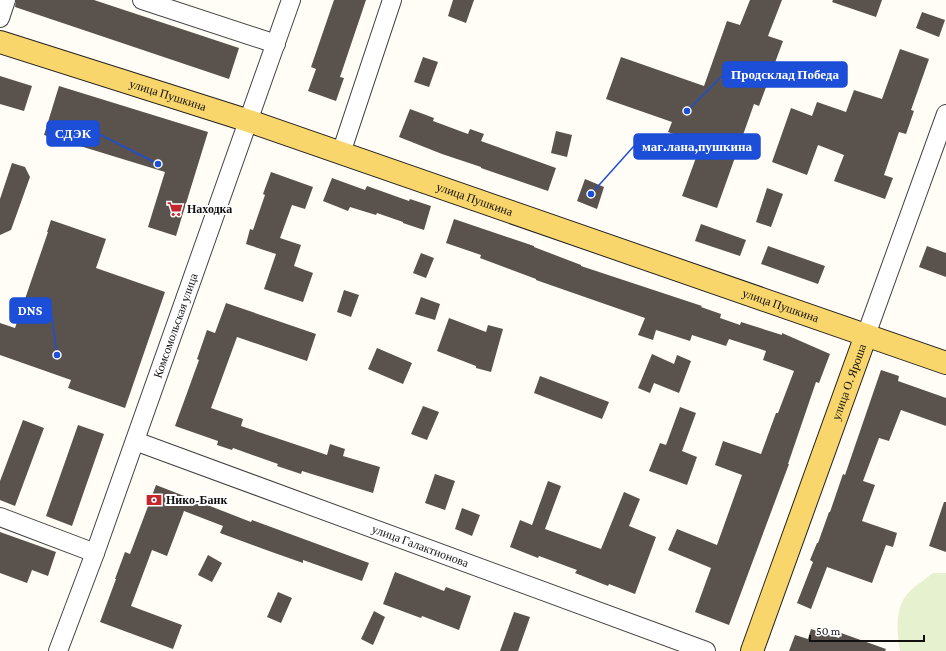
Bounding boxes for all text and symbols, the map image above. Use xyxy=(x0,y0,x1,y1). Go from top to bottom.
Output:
callout: Продсклад Победа xyxy=(723,62,847,87)
text: Продсклад Победа xyxy=(731,67,839,82)
street label: улица Пушкина xyxy=(128,76,209,114)
callout: СДЭК xyxy=(47,121,99,146)
text: СДЭК xyxy=(55,126,92,141)
callout: маг.лана,пушкина xyxy=(634,134,760,159)
text: маг.лана,пушкина xyxy=(642,139,753,155)
street label: улица Пушкина xyxy=(435,180,515,219)
supermarket icon: Находка xyxy=(166,200,184,218)
place label: Находка xyxy=(187,202,232,216)
street label: Комсомольская улица xyxy=(151,271,201,380)
street label: улица Пушкина xyxy=(741,286,821,326)
callout: DNS xyxy=(10,298,51,323)
text: DNS xyxy=(18,303,43,318)
street label: улица О. Яроша xyxy=(829,341,869,422)
bank icon: Нико-Банк xyxy=(145,491,163,509)
place label: Нико-Банк xyxy=(166,493,227,507)
street label: улица Галактионова xyxy=(370,522,471,570)
scale bar xyxy=(810,617,924,643)
text: 50 m xyxy=(816,624,841,638)

